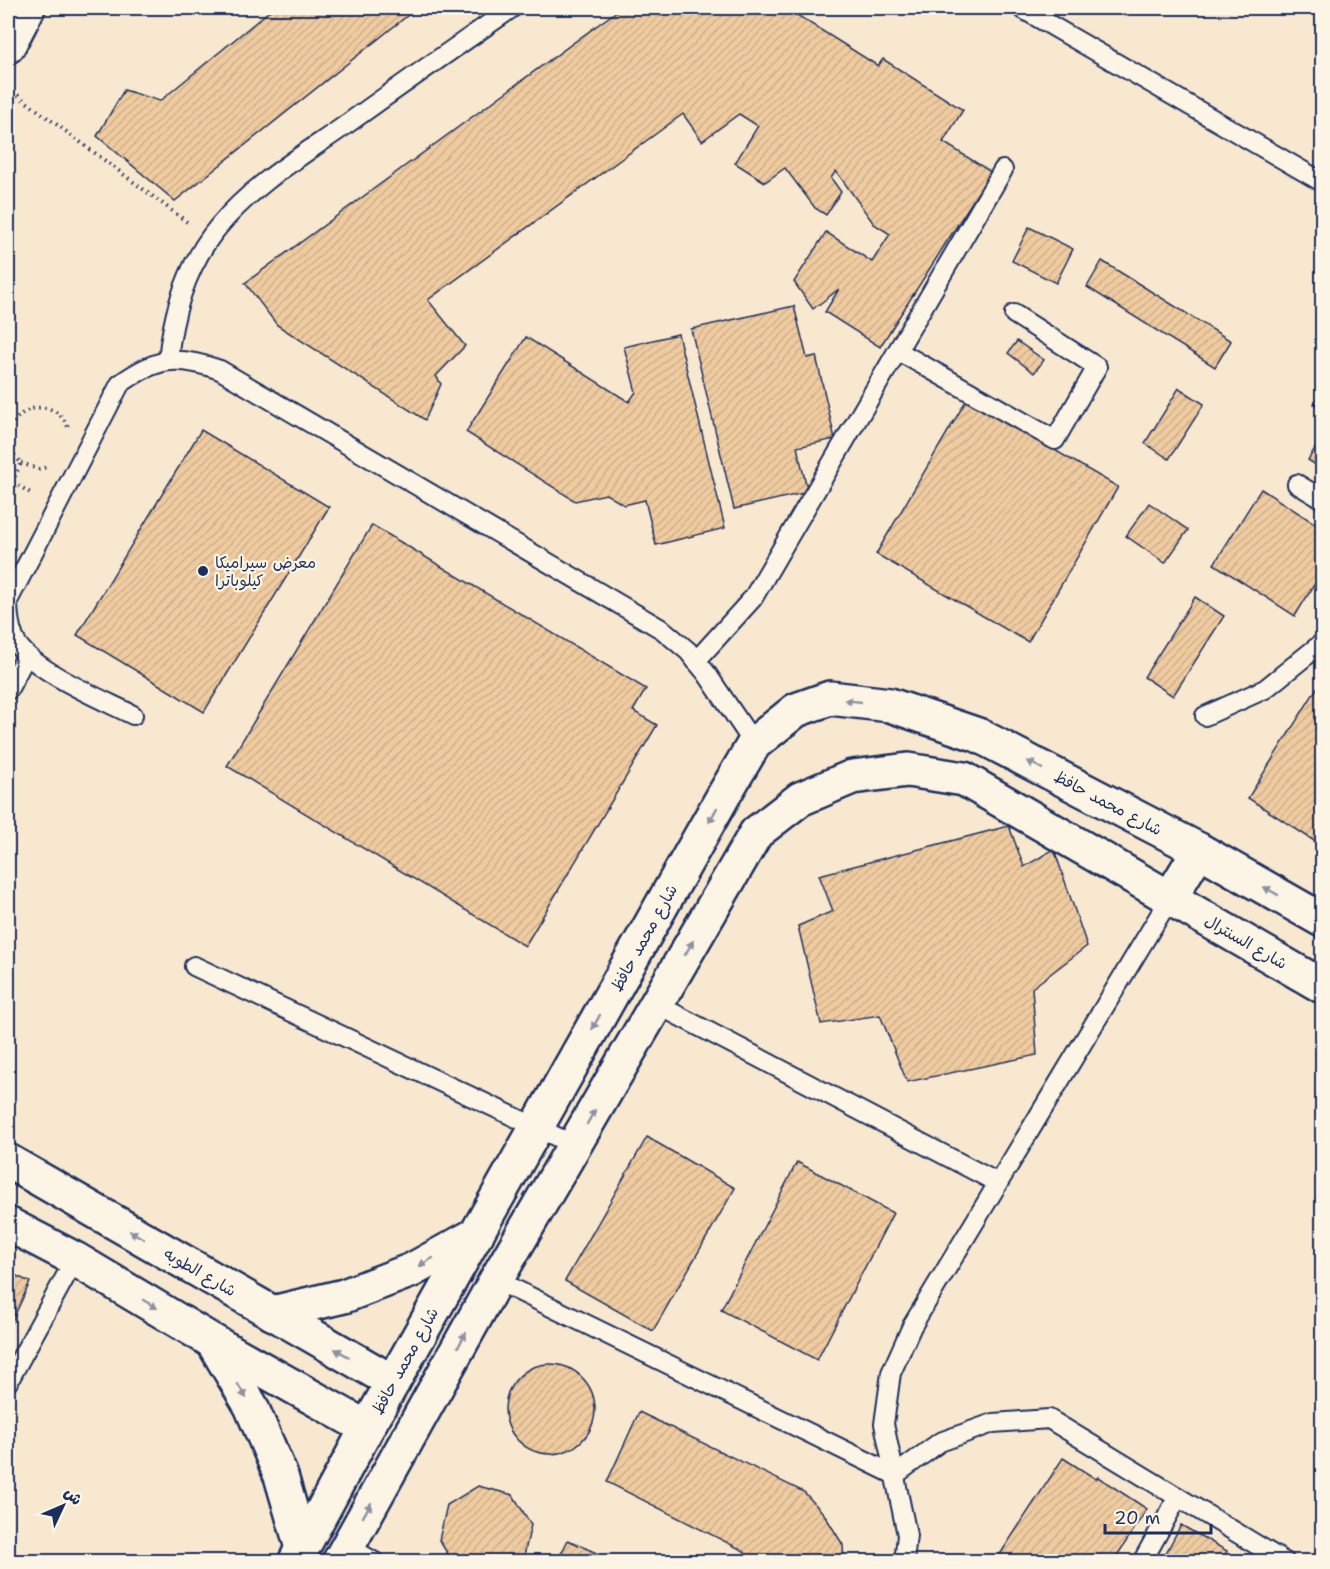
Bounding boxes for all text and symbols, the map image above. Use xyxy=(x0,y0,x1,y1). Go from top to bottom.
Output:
place label: معرض سيراميكا كيلوباترا xyxy=(215,552,316,591)
marker: معرض سيراميكا كيلوباترا xyxy=(196,564,210,578)
one-way arrow xyxy=(843,696,862,706)
one-way arrow xyxy=(1026,760,1043,770)
street label: شارع محمد حافظ xyxy=(1050,766,1166,841)
one-way arrow xyxy=(708,807,718,824)
street label: شارع محمد حافظ xyxy=(606,881,683,996)
one-way arrow xyxy=(1263,886,1280,896)
street label: شارع السنترال xyxy=(1200,910,1291,975)
one-way arrow xyxy=(684,940,695,956)
one-way arrow xyxy=(591,1014,601,1031)
one-way arrow xyxy=(586,1108,596,1125)
one-way arrow xyxy=(128,1230,145,1240)
street label: شارع الطوبه xyxy=(159,1243,240,1302)
one-way arrow xyxy=(418,1257,434,1268)
one-way arrow xyxy=(142,1298,158,1309)
street label: شارع محمد حافظ xyxy=(367,1304,444,1419)
one-way arrow xyxy=(457,1332,468,1348)
one-way arrow xyxy=(334,1348,351,1358)
one-way arrow xyxy=(236,1383,247,1399)
north arrow xyxy=(33,1476,93,1536)
text: ش xyxy=(60,1482,87,1510)
scale bar xyxy=(1105,1497,1212,1535)
one-way arrow xyxy=(362,1502,372,1519)
text: 20 m xyxy=(1114,1506,1160,1530)

